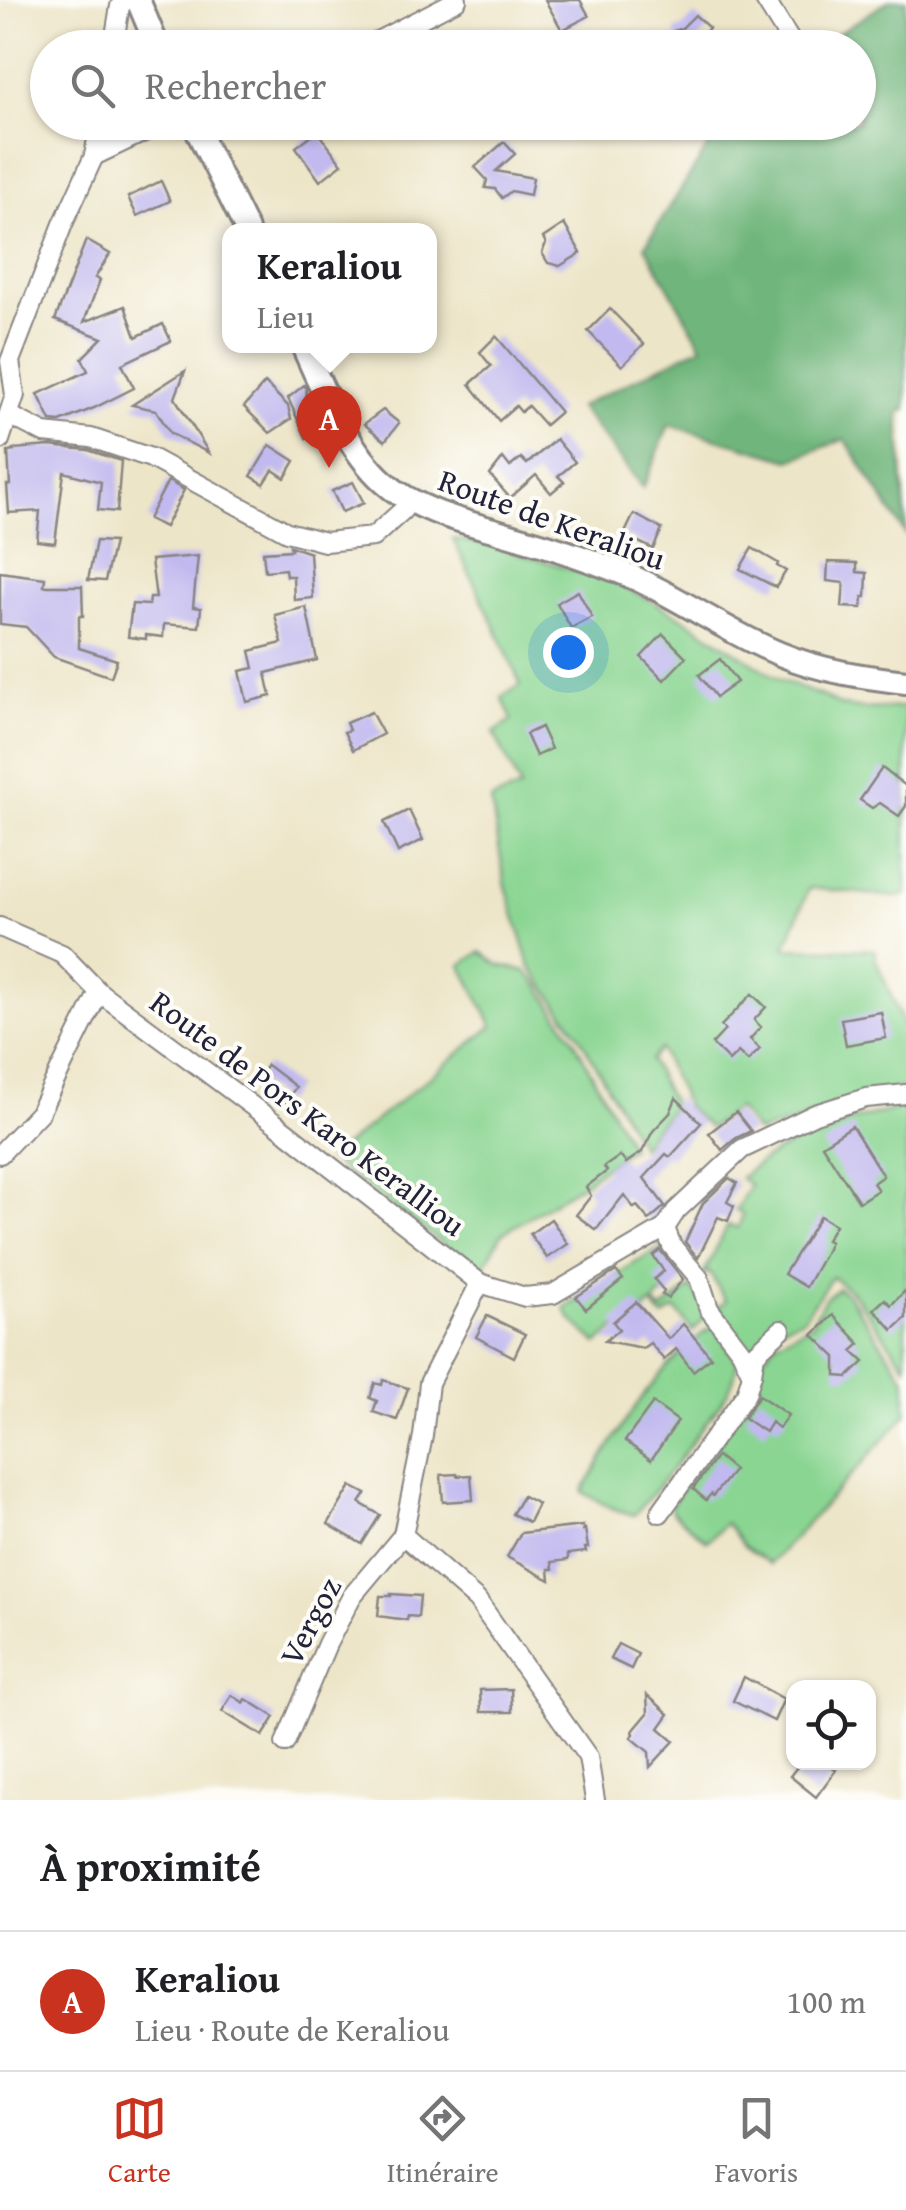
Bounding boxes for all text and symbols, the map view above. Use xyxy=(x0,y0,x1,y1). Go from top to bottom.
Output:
search box xyxy=(30,30,876,140)
text: Rechercher xyxy=(145,57,326,113)
icon: search xyxy=(65,58,120,113)
popup xyxy=(222,223,437,353)
text: Keraliou xyxy=(257,237,402,293)
text: Lieu xyxy=(257,293,314,340)
pin: A xyxy=(296,386,362,468)
street label: Route de Keraliou xyxy=(432,456,673,582)
your location xyxy=(543,627,594,678)
street label: Route de Pors Karo Keralliou xyxy=(141,979,476,1248)
street label: Vergoz xyxy=(267,1569,353,1673)
map controls xyxy=(786,1680,876,1770)
button: locate xyxy=(786,1680,876,1770)
text: À proximité xyxy=(40,1835,261,1896)
text: Keraliou xyxy=(135,1950,280,2006)
text: A xyxy=(62,1978,83,2025)
text: 100 m xyxy=(787,1978,866,2025)
text: Lieu · Route de Keraliou xyxy=(135,2006,449,2053)
tab: Carte xyxy=(108,2091,171,2192)
tab: Itinéraire xyxy=(387,2091,499,2192)
tab: Favoris xyxy=(715,2091,798,2192)

